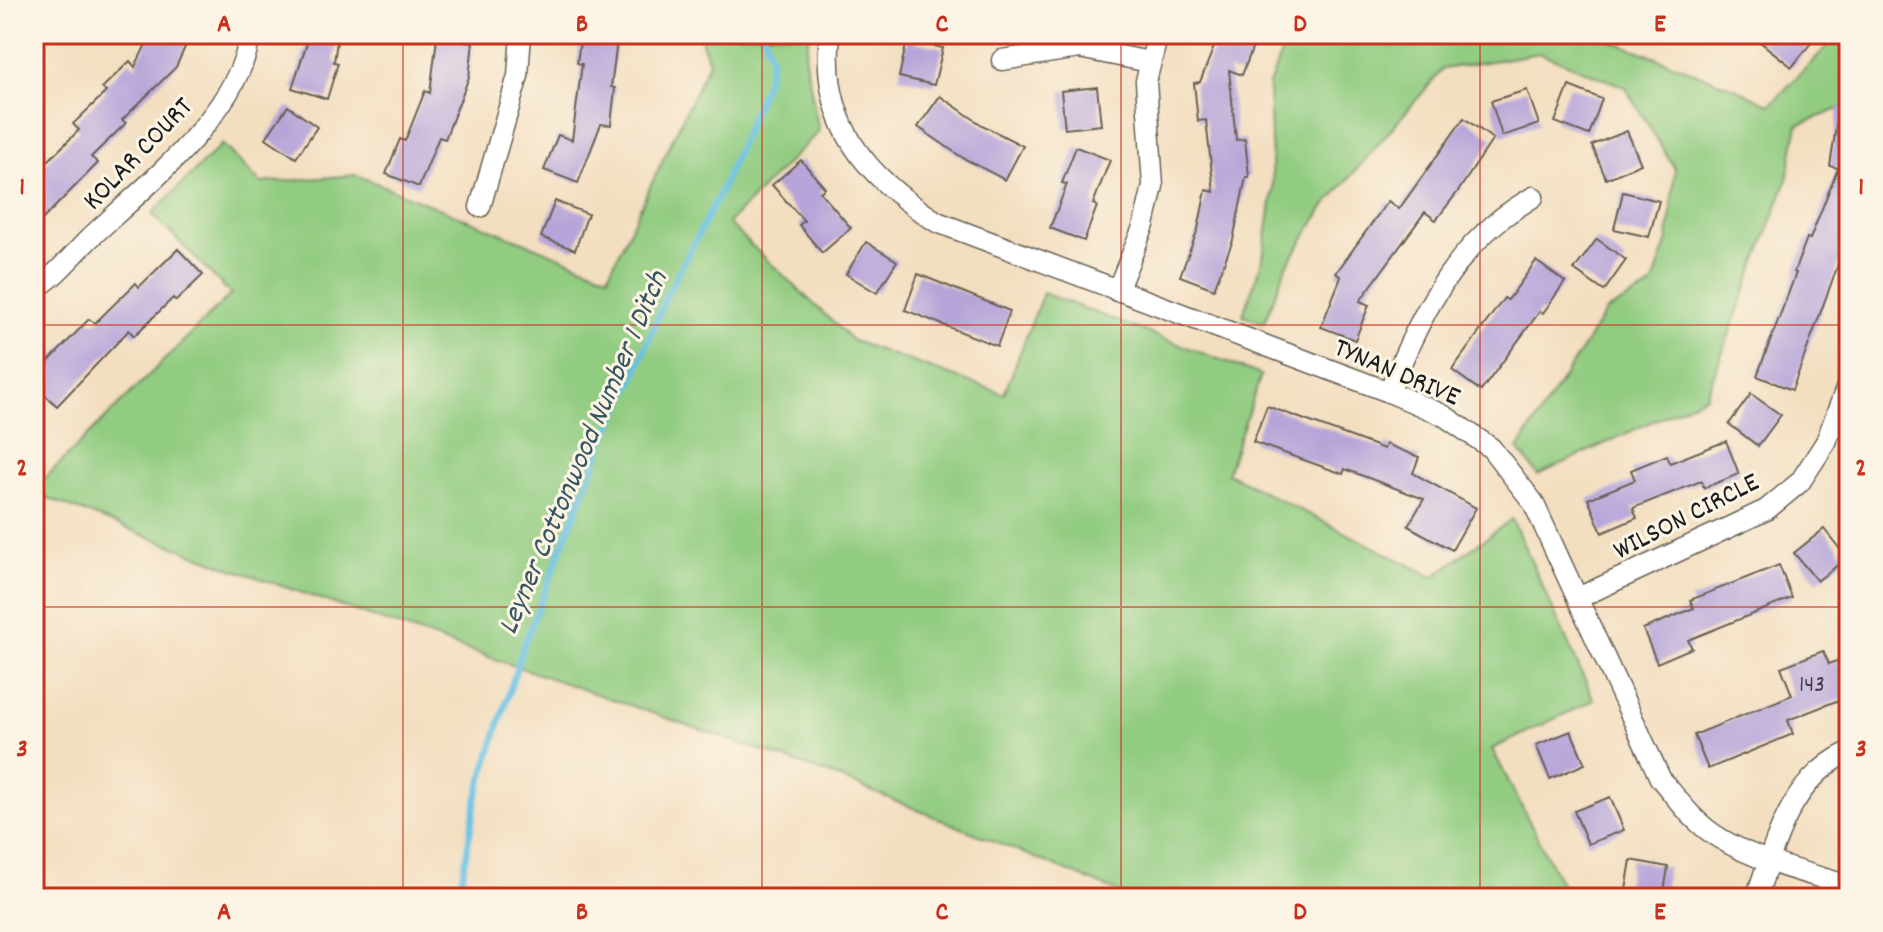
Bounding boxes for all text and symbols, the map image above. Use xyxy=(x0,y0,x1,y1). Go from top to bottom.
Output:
text: A xyxy=(217,7,231,44)
text: B xyxy=(576,7,588,44)
text: C xyxy=(936,7,949,44)
text: D xyxy=(1293,7,1307,44)
text: E xyxy=(1654,7,1666,44)
street label: KOLAR COURT xyxy=(75,90,204,221)
text: 1 xyxy=(19,170,25,207)
text: 1 xyxy=(1858,170,1864,207)
water label: Leyner Cottonwood Number 1 Ditch xyxy=(489,264,682,642)
street label: TYNAN DRIVE xyxy=(1327,330,1466,419)
text: 2 xyxy=(16,451,28,488)
text: 2 xyxy=(1855,451,1867,488)
street label: WILSON CIRCLE xyxy=(1607,464,1767,572)
house number: 143 xyxy=(1799,669,1825,703)
text: 3 xyxy=(16,732,28,769)
text: 3 xyxy=(1855,732,1867,769)
text: A xyxy=(217,895,231,932)
text: B xyxy=(576,895,588,932)
text: C xyxy=(936,895,949,932)
text: D xyxy=(1293,895,1307,932)
text: E xyxy=(1654,895,1666,932)

